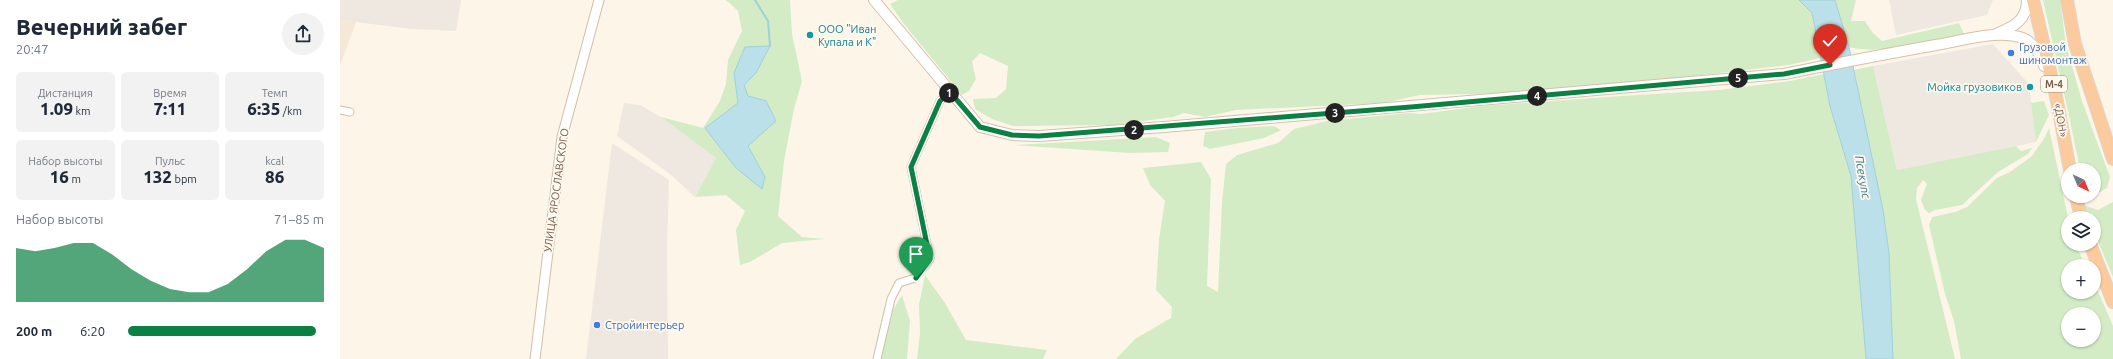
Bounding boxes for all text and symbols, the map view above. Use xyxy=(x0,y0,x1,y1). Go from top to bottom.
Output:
button: share xyxy=(282,13,324,55)
text: Вечерний забег xyxy=(16,14,187,39)
place label: ООО "Иван Купала и К" xyxy=(818,23,877,48)
pin xyxy=(1813,24,1847,65)
marker: ООО "Иван Купала и К" xyxy=(805,30,815,40)
icon: check xyxy=(1819,30,1841,52)
place label: Грузовой шиномонтаж xyxy=(2019,41,2087,66)
text: 20:47 xyxy=(16,42,49,56)
marker: Грузовой шиномонтаж xyxy=(2006,48,2016,58)
pin: 5 xyxy=(1728,68,1748,88)
text: 5 xyxy=(1735,72,1741,84)
road number: М-4 xyxy=(2041,76,2067,92)
place label: Мойка грузовиков xyxy=(1927,81,2022,93)
marker: Мойка грузовиков xyxy=(2025,82,2035,92)
pin: 1 xyxy=(939,83,959,103)
pin: 4 xyxy=(1527,86,1547,106)
text: Дистанция xyxy=(38,87,93,99)
text: Время xyxy=(153,87,187,99)
text: Темп xyxy=(262,87,288,99)
text: 1 xyxy=(946,87,952,99)
text: 4 xyxy=(1534,90,1540,102)
text: 1.09 xyxy=(40,99,73,118)
text: 7:11 xyxy=(154,99,186,118)
text: 6:35 xyxy=(247,99,280,118)
street label: «ДОН» xyxy=(2052,102,2070,138)
pin: 3 xyxy=(1325,103,1345,123)
text: km xyxy=(73,105,91,117)
text: /km xyxy=(280,105,302,117)
text: 3 xyxy=(1332,107,1338,119)
pin: 2 xyxy=(1124,120,1144,140)
text: 2 xyxy=(1131,124,1137,136)
street label: УЛИЦА ЯРОСЛАВСКОГО xyxy=(541,127,571,253)
water label: Псекупс xyxy=(1853,154,1873,200)
text: Набор высоты xyxy=(28,155,102,167)
text: Пульс xyxy=(155,155,185,167)
text: kcal xyxy=(265,155,284,167)
north arrow xyxy=(2061,163,2101,203)
map controls xyxy=(2061,163,2101,347)
text: 16 xyxy=(50,167,69,186)
text: 132 xyxy=(143,167,172,186)
text: 86 xyxy=(265,167,284,186)
text: m xyxy=(69,173,81,185)
text: bpm xyxy=(172,173,197,185)
button: layers xyxy=(2061,211,2101,251)
text: Набор высоты xyxy=(16,212,103,226)
text: 71–85 m xyxy=(274,212,324,226)
pin xyxy=(899,237,933,278)
icon: arrive xyxy=(905,243,927,265)
button: + xyxy=(2061,259,2101,299)
button: − xyxy=(2061,307,2101,347)
place label: Стройинтерьер xyxy=(605,319,684,331)
marker: Стройинтерьер xyxy=(592,320,602,330)
text: 200 m xyxy=(16,324,52,338)
text: 6:20 xyxy=(80,324,105,338)

